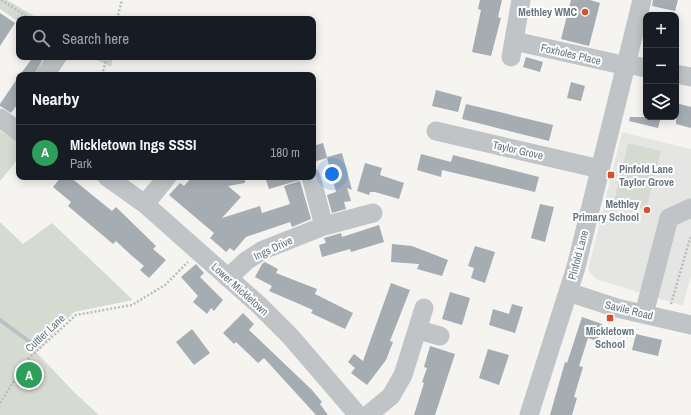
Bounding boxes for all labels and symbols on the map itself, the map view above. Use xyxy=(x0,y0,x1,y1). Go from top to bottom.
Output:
place label: Methley WMC xyxy=(518,5,577,19)
marker: Methley WMC xyxy=(580,7,590,17)
street label: Foxholes Place xyxy=(540,40,602,68)
street label: Taylor Grove xyxy=(491,137,545,163)
place label: Pinfold Lane Taylor Grove xyxy=(619,162,674,189)
your location xyxy=(322,164,342,184)
marker: Pinfold Lane Taylor Grove xyxy=(606,170,616,180)
place label: Methley Primary School xyxy=(573,197,639,224)
marker: Methley Primary School xyxy=(642,205,652,215)
street label: Pinfold Lane xyxy=(565,229,591,281)
street label: Ings Drive xyxy=(251,233,295,263)
street label: Lower Mickletown xyxy=(208,260,272,318)
street label: Savile Road xyxy=(603,297,655,323)
street label: Cuttler Lane xyxy=(22,311,68,355)
marker: Mickletown School xyxy=(605,313,615,323)
place label: Mickletown School xyxy=(586,324,634,351)
pin: A xyxy=(16,360,42,390)

